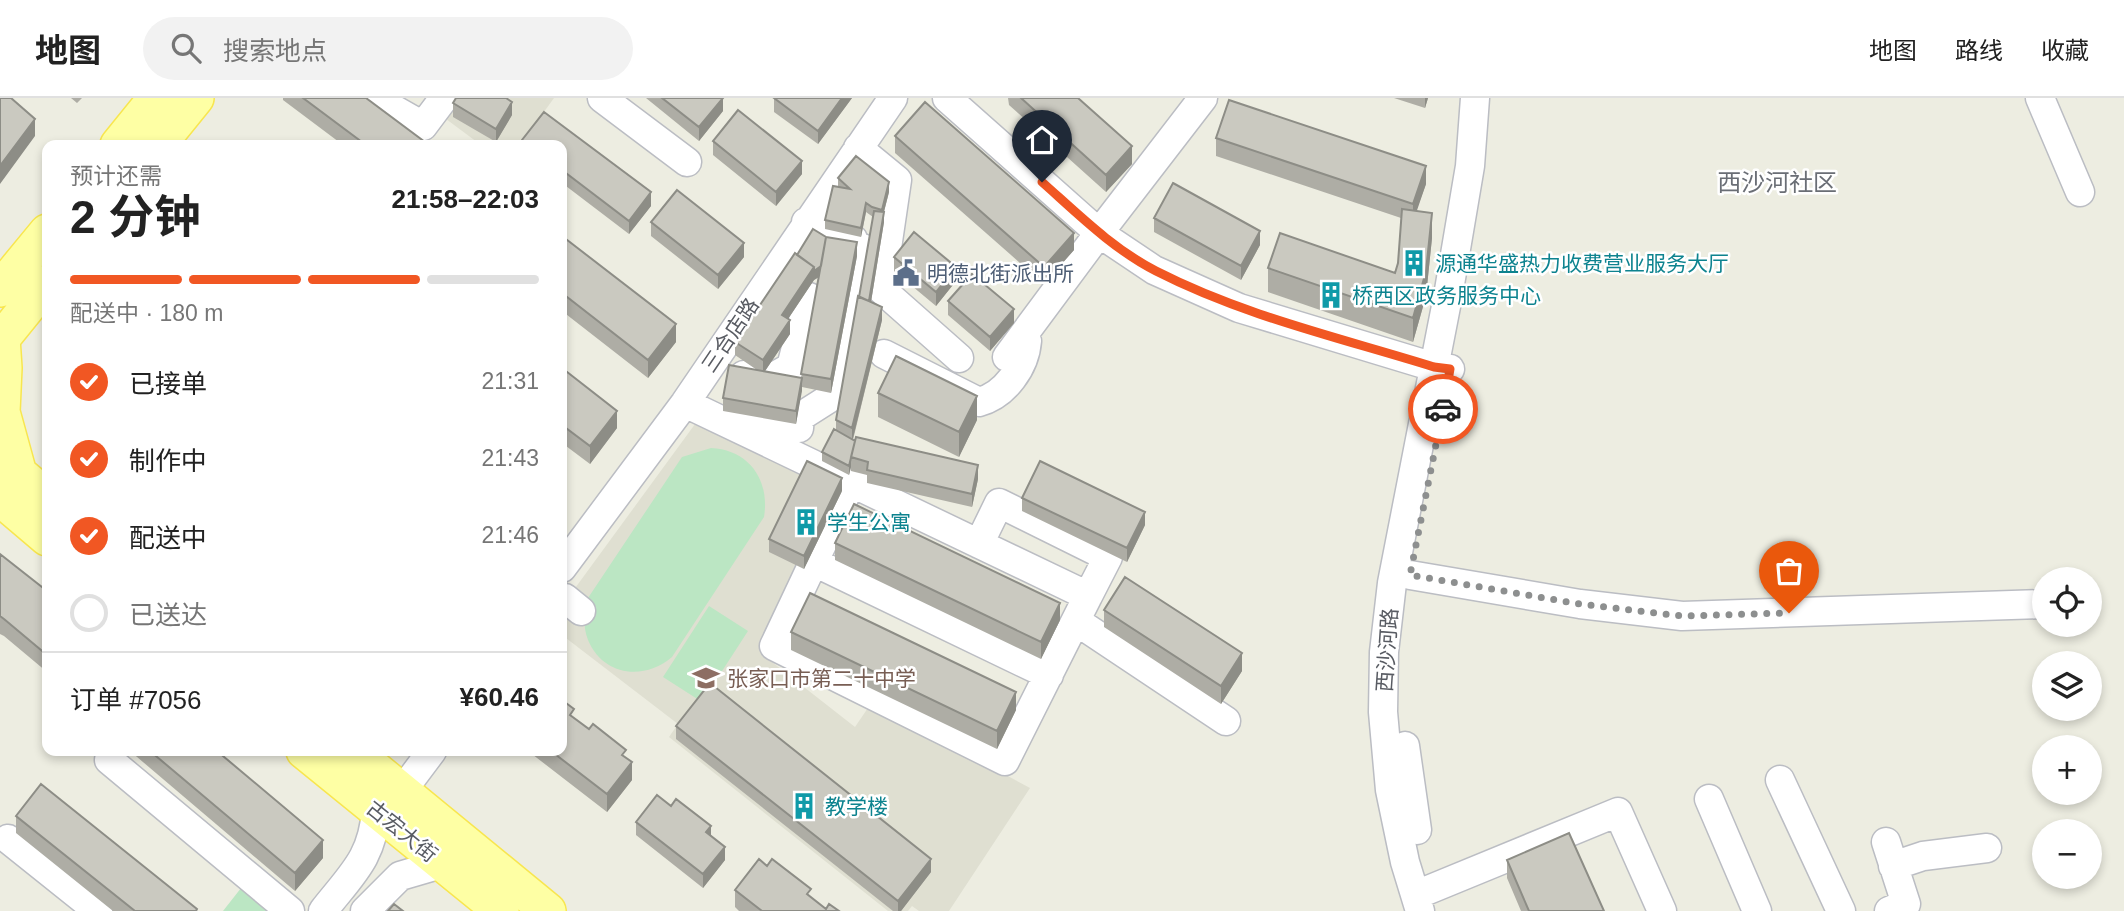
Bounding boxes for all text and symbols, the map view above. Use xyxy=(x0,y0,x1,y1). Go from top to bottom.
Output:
search box xyxy=(143,17,633,80)
icon: search xyxy=(167,29,205,67)
text: 地图 xyxy=(35,32,101,69)
text: 搜索地点 xyxy=(223,36,327,66)
text: 地图 xyxy=(1869,37,1917,64)
text: 路线 xyxy=(1955,37,2003,64)
text: 收藏 xyxy=(2041,37,2089,64)
pin xyxy=(1012,110,1072,182)
icon: home xyxy=(1023,121,1061,159)
text: 预计还需 xyxy=(70,163,162,189)
district label: 西沙河社区 xyxy=(1717,169,1837,196)
text: 21:58–22:03 xyxy=(392,184,539,214)
text: 2 分钟 xyxy=(70,191,200,243)
building icon: 源通华盛热力收费营业服务大厅 xyxy=(1399,248,1429,278)
place label: 源通华盛热力收费营业服务大厅 xyxy=(1435,252,1729,275)
public building icon: 明德北街派出所 xyxy=(891,258,921,288)
place label: 明德北街派出所 xyxy=(927,262,1074,285)
building icon: 桥西区政务服务中心 xyxy=(1316,280,1346,310)
place label: 桥西区政务服务中心 xyxy=(1352,284,1541,307)
street label: 三合店路 xyxy=(697,294,763,376)
text: 配送中 · 180 m xyxy=(70,300,223,326)
icon: check xyxy=(70,363,108,401)
text: 21:31 xyxy=(481,368,539,394)
text: 已接单 xyxy=(129,369,207,399)
courier xyxy=(1408,374,1478,444)
icon: car xyxy=(1424,390,1462,428)
icon: check xyxy=(70,440,108,478)
text: 21:43 xyxy=(481,445,539,471)
text: 制作中 xyxy=(129,446,207,476)
building icon: 学生公寓 xyxy=(791,507,821,537)
place label: 学生公寓 xyxy=(827,511,911,534)
icon: check xyxy=(70,517,108,555)
text: 21:46 xyxy=(481,522,539,548)
text: 配送中 xyxy=(129,523,207,553)
pin xyxy=(1759,541,1819,613)
icon: bag xyxy=(1770,552,1808,590)
map controls xyxy=(2032,567,2102,889)
button: locate xyxy=(2032,567,2102,637)
text: 已送达 xyxy=(129,600,207,630)
street label: 西沙河路 xyxy=(1373,607,1401,693)
button: layers xyxy=(2032,651,2102,721)
school or university icon: 张家口市第二十中学 xyxy=(691,663,721,693)
place label: 张家口市第二十中学 xyxy=(727,667,916,690)
text: ¥60.46 xyxy=(459,682,539,712)
text: 订单 #7056 xyxy=(70,685,202,715)
button: + xyxy=(2032,735,2102,805)
building icon: 教学楼 xyxy=(789,791,819,821)
place label: 教学楼 xyxy=(825,795,888,818)
street label: 古宏大街 xyxy=(362,796,442,866)
button: − xyxy=(2032,819,2102,889)

